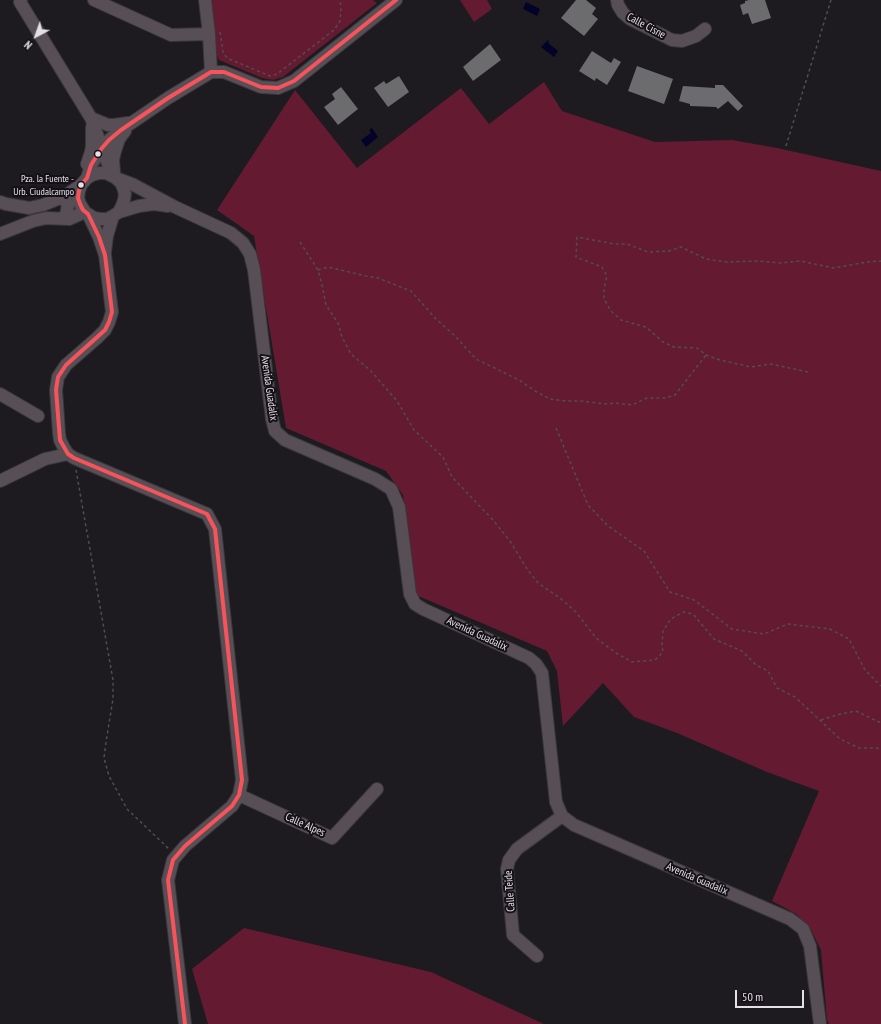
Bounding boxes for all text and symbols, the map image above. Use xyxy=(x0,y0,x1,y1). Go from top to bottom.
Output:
street label: Calle Cisne xyxy=(624,10,668,42)
north arrow xyxy=(16,16,56,56)
text: N xyxy=(21,38,35,52)
unlabelled marker xyxy=(93,149,103,159)
place label: Pza. la Fuente - Urb. Ciudalcampo xyxy=(13,173,74,196)
marker: Pza. la Fuente - Urb. Ciudalcampo xyxy=(76,180,86,190)
street label: Avenida Guadalix xyxy=(258,355,280,421)
street label: Avenida Guadalix xyxy=(444,614,510,654)
street label: Calle Alpes xyxy=(283,810,327,840)
street label: Avenida Guadalix xyxy=(664,860,730,898)
street label: Calle Teide xyxy=(502,870,518,912)
scale bar xyxy=(737,982,806,1008)
text: 50 m xyxy=(742,989,763,1004)

